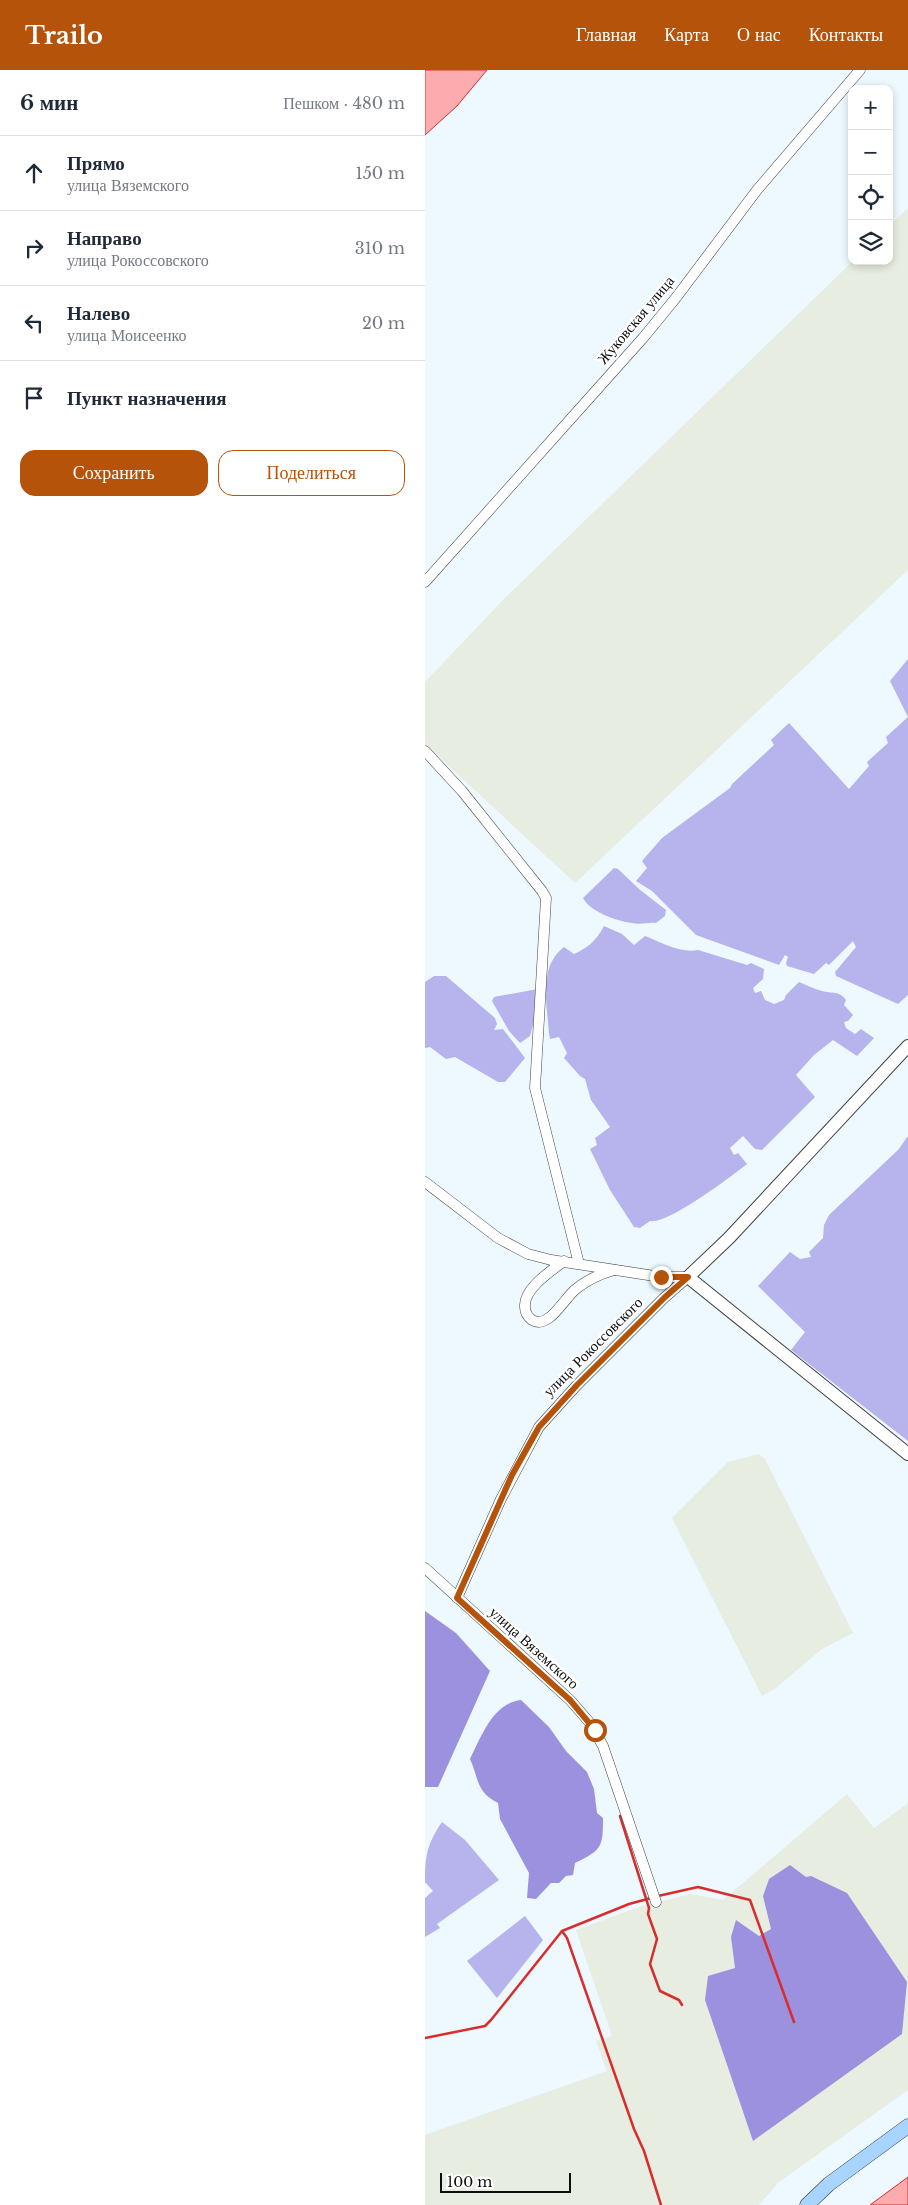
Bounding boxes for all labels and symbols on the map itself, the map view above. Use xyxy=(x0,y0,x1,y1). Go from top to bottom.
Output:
street label: Жуковская улица xyxy=(593,271,678,368)
route end xyxy=(650,1266,673,1289)
street label: улица Рокоссовского xyxy=(539,1293,646,1400)
street label: улица Вяземского xyxy=(486,1602,583,1693)
route start xyxy=(584,1719,607,1742)
scale bar xyxy=(440,2170,571,2193)

